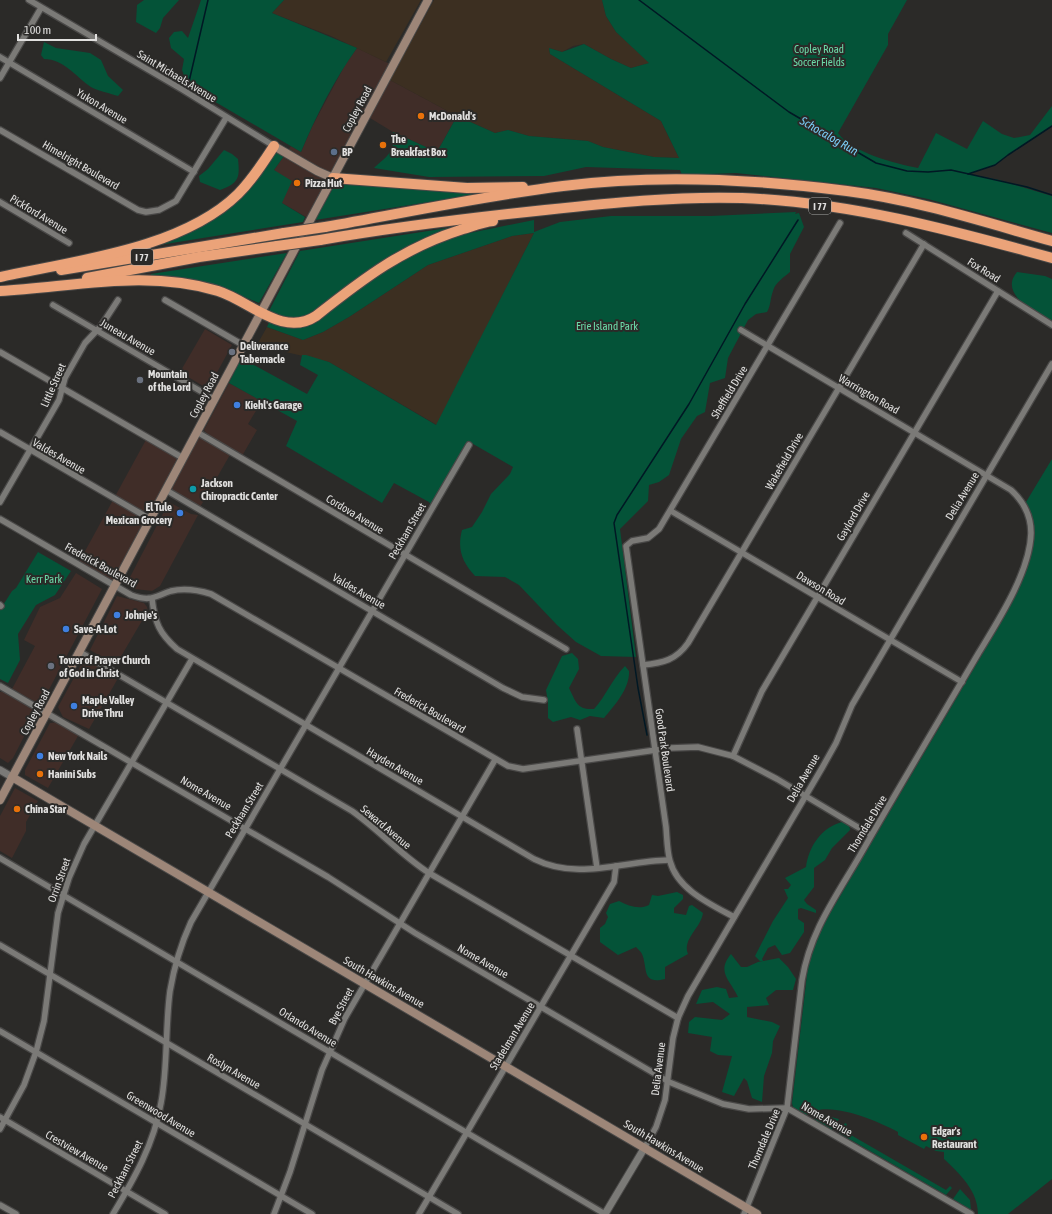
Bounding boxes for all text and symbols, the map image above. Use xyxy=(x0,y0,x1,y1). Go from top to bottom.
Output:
scale bar xyxy=(18,16,96,42)
text: 100 m xyxy=(24,23,51,37)
park label: Copley Road Soccer Fields xyxy=(793,43,845,68)
street label: Saint Michaels Avenue xyxy=(135,48,219,104)
street label: Copley Road xyxy=(340,84,374,134)
street label: Yukon Avenue xyxy=(74,86,130,126)
place label: McDonald's xyxy=(429,110,476,122)
marker: McDonald's xyxy=(416,111,426,121)
water label: Schocalog Run xyxy=(797,113,861,158)
place label: The Breakfast Box xyxy=(391,133,446,158)
street label: Himelright Boulevard xyxy=(40,138,122,192)
marker: The Breakfast Box xyxy=(378,140,388,150)
place label: BP xyxy=(342,146,353,158)
marker: BP xyxy=(329,147,339,157)
place label: Pizza Hut xyxy=(305,177,343,189)
marker: Pizza Hut xyxy=(292,178,302,188)
street label: Pickford Avenue xyxy=(8,192,70,236)
road number: I 77 xyxy=(809,198,831,214)
road number: I 77 xyxy=(131,249,153,265)
street label: Fox Road xyxy=(965,255,1003,285)
street label: Juneau Avenue xyxy=(98,316,158,358)
park label: Erie Island Park xyxy=(576,320,638,332)
place label: Deliverance Tabernacle xyxy=(240,340,289,365)
marker: Deliverance Tabernacle xyxy=(227,347,237,357)
street label: Little Street xyxy=(38,361,68,409)
street label: Sheffield Drive xyxy=(709,363,749,421)
place label: Mountain of the Lord xyxy=(148,368,191,393)
street label: Copley Road xyxy=(187,370,221,420)
street label: Warrington Road xyxy=(837,372,901,416)
marker: Mountain of the Lord xyxy=(135,375,145,385)
place label: Kiehl's Garage xyxy=(245,399,302,411)
marker: Kiehl's Garage xyxy=(232,400,242,410)
street label: Wakefield Drive xyxy=(763,430,805,492)
street label: Valdes Avenue xyxy=(30,436,88,476)
street label: Delia Avenue xyxy=(943,470,981,522)
place label: Jackson Chiropractic Center xyxy=(200,477,278,502)
marker: Jackson Chiropractic Center xyxy=(188,484,198,494)
street label: Gaylord Drive xyxy=(834,489,872,543)
street label: Cordova Avenue xyxy=(324,492,386,536)
place label: El Tule Mexican Grocery xyxy=(106,501,172,526)
street label: Peckham Street xyxy=(386,501,428,561)
marker: El Tule Mexican Grocery xyxy=(175,508,185,518)
street label: Frederick Boulevard xyxy=(63,540,139,590)
street label: Dawson Road xyxy=(794,569,848,607)
street label: Valdes Avenue xyxy=(330,571,388,611)
park label: Kerr Park xyxy=(26,573,62,585)
place label: Johnje's xyxy=(124,609,157,621)
marker: Johnje's xyxy=(112,610,122,620)
place label: Save-A-Lot xyxy=(74,623,117,635)
marker: Save-A-Lot xyxy=(61,624,71,634)
place label: Tower of Prayer Church of God in Christ xyxy=(59,654,150,679)
marker: Tower of Prayer Church of God in Christ xyxy=(46,661,56,671)
street label: Frederick Boulevard xyxy=(392,685,468,735)
street label: Copley Road xyxy=(18,687,52,737)
place label: Maple Valley Drive Thru xyxy=(82,694,135,719)
marker: Maple Valley Drive Thru xyxy=(69,701,79,711)
street label: Good Park Boulevard xyxy=(653,707,677,793)
street label: Hayden Avenue xyxy=(365,745,425,787)
place label: New York Nails xyxy=(48,750,107,762)
marker: New York Nails xyxy=(35,751,45,761)
street label: Delia Avenue xyxy=(784,752,822,804)
place label: Hanini Subs xyxy=(48,768,96,780)
marker: Hanini Subs xyxy=(35,769,45,779)
street label: Nome Avenue xyxy=(179,774,233,812)
street label: Peckham Street xyxy=(223,780,265,840)
street label: Thorndale Drive xyxy=(845,793,889,855)
place label: China Star xyxy=(25,803,67,815)
street label: Seward Avenue xyxy=(359,803,413,851)
marker: China Star xyxy=(12,804,22,814)
street label: Orrin Street xyxy=(45,856,73,904)
street label: Nome Avenue xyxy=(456,942,510,980)
street label: South Hawkins Avenue xyxy=(341,954,427,1010)
street label: Bye Street xyxy=(326,985,356,1027)
street label: Stadelman Avenue xyxy=(487,1000,537,1072)
street label: Orlando Avenue xyxy=(277,1005,339,1049)
street label: Delia Avenue xyxy=(649,1042,667,1096)
street label: Roslyn Avenue xyxy=(205,1051,263,1091)
street label: Greenwood Avenue xyxy=(124,1089,198,1139)
street label: Nome Avenue xyxy=(800,1100,854,1138)
street label: Thorndale Drive xyxy=(746,1107,782,1171)
street label: South Hawkins Avenue xyxy=(622,1117,706,1175)
place label: Edgar's Restaurant xyxy=(932,1125,977,1150)
street label: Crestview Avenue xyxy=(43,1128,111,1174)
marker: Edgar's Restaurant xyxy=(919,1132,929,1142)
street label: Peckham Street xyxy=(105,1138,145,1200)

